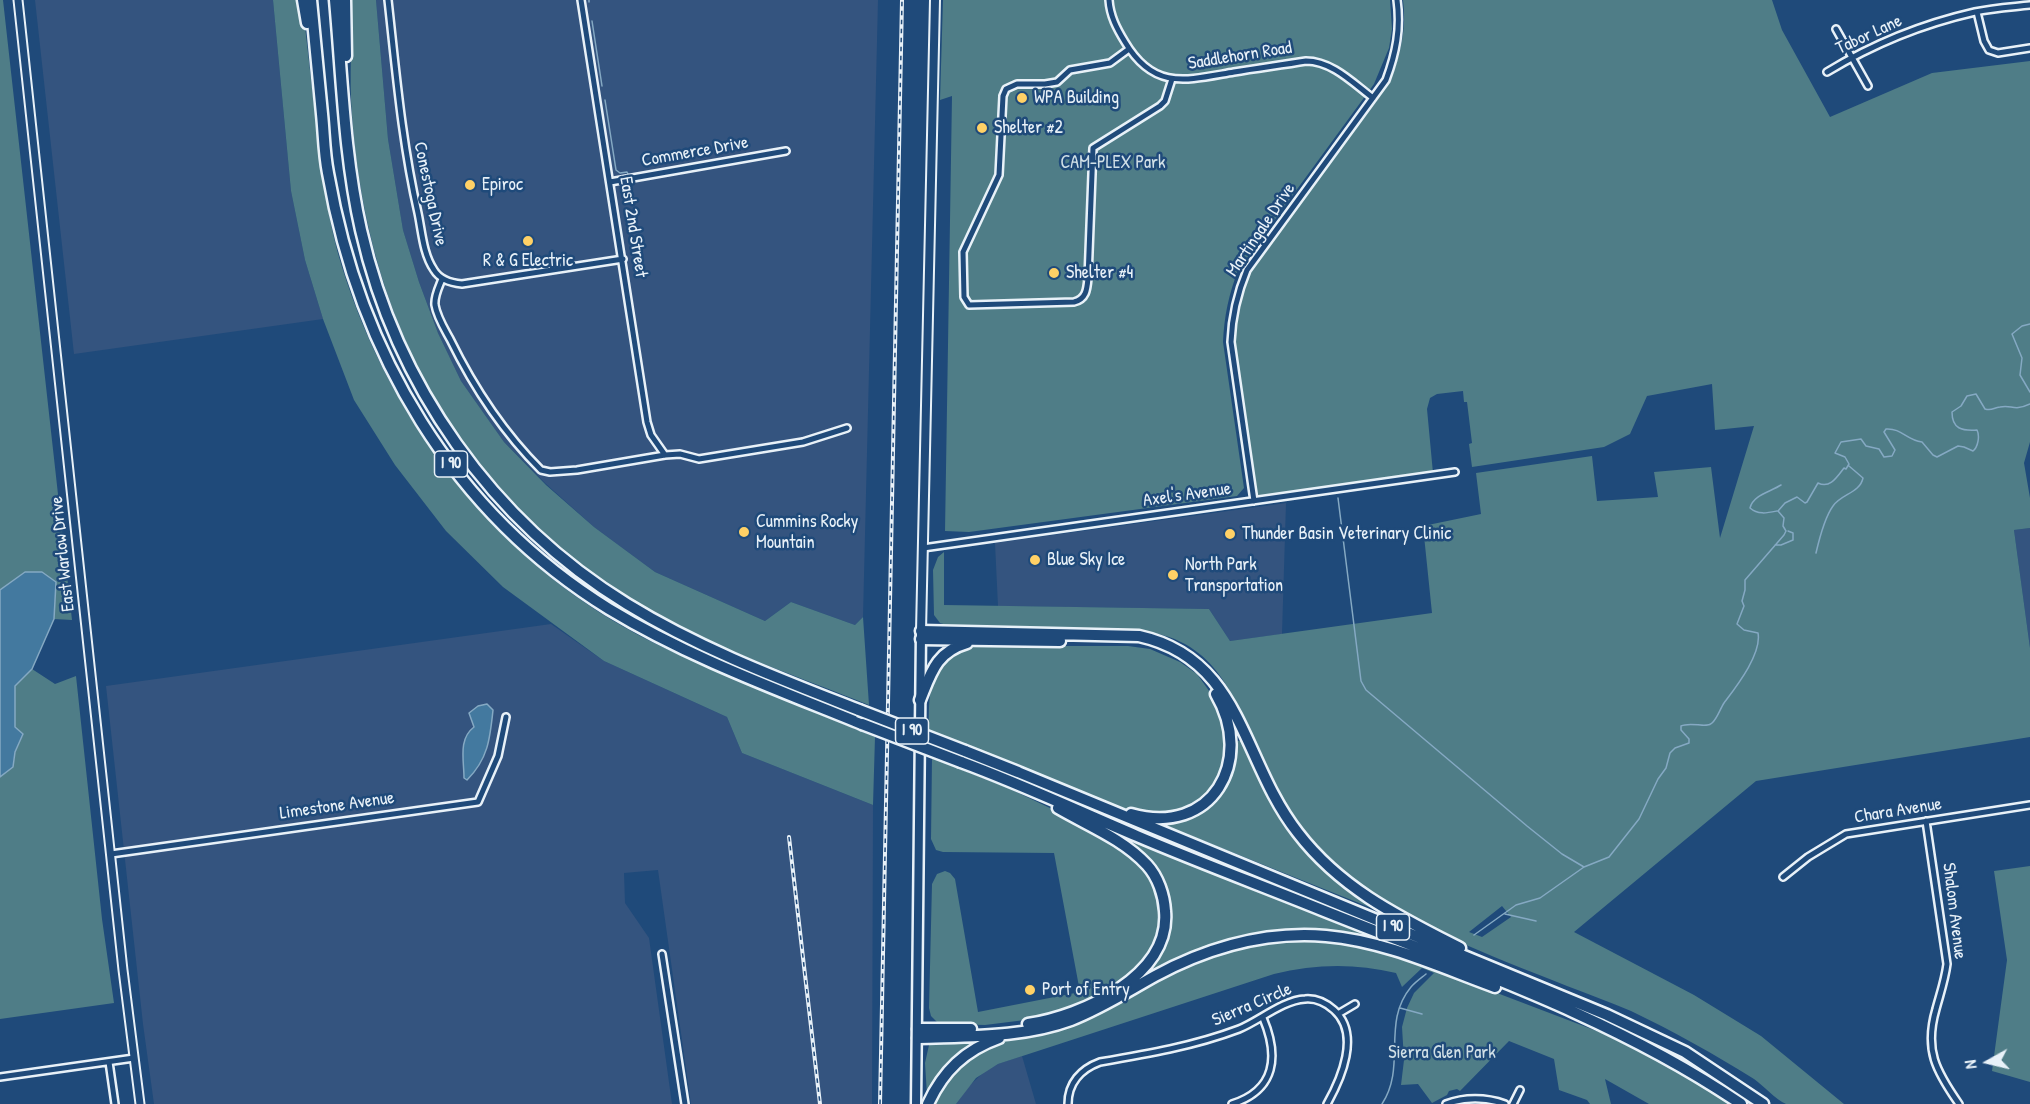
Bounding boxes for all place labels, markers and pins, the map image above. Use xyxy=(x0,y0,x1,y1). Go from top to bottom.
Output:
place label: WPA Building xyxy=(1034,87,1119,109)
marker: WPA Building xyxy=(1015,91,1029,105)
place label: Shelter #2 xyxy=(994,117,1063,139)
marker: Shelter #2 xyxy=(975,121,989,135)
place label: Epiroc xyxy=(482,174,523,196)
marker: Epiroc xyxy=(463,178,477,192)
marker: R & G Electric xyxy=(521,234,535,248)
place label: R & G Electric xyxy=(483,250,573,272)
place label: Shelter #4 xyxy=(1066,262,1133,284)
marker: Shelter #4 xyxy=(1047,266,1061,280)
place label: Cummins Rocky Mountain xyxy=(756,511,858,554)
place label: Thunder Basin Veterinary Clinic xyxy=(1242,523,1451,545)
marker: Cummins Rocky Mountain xyxy=(737,525,751,539)
marker: Thunder Basin Veterinary Clinic xyxy=(1223,527,1237,541)
place label: Blue Sky Ice xyxy=(1047,549,1125,571)
marker: Blue Sky Ice xyxy=(1028,553,1042,567)
place label: North Park Transportation xyxy=(1185,554,1283,596)
marker: North Park Transportation xyxy=(1166,568,1180,582)
place label: Port of Entry xyxy=(1042,979,1130,1001)
marker: Port of Entry xyxy=(1023,983,1037,997)

